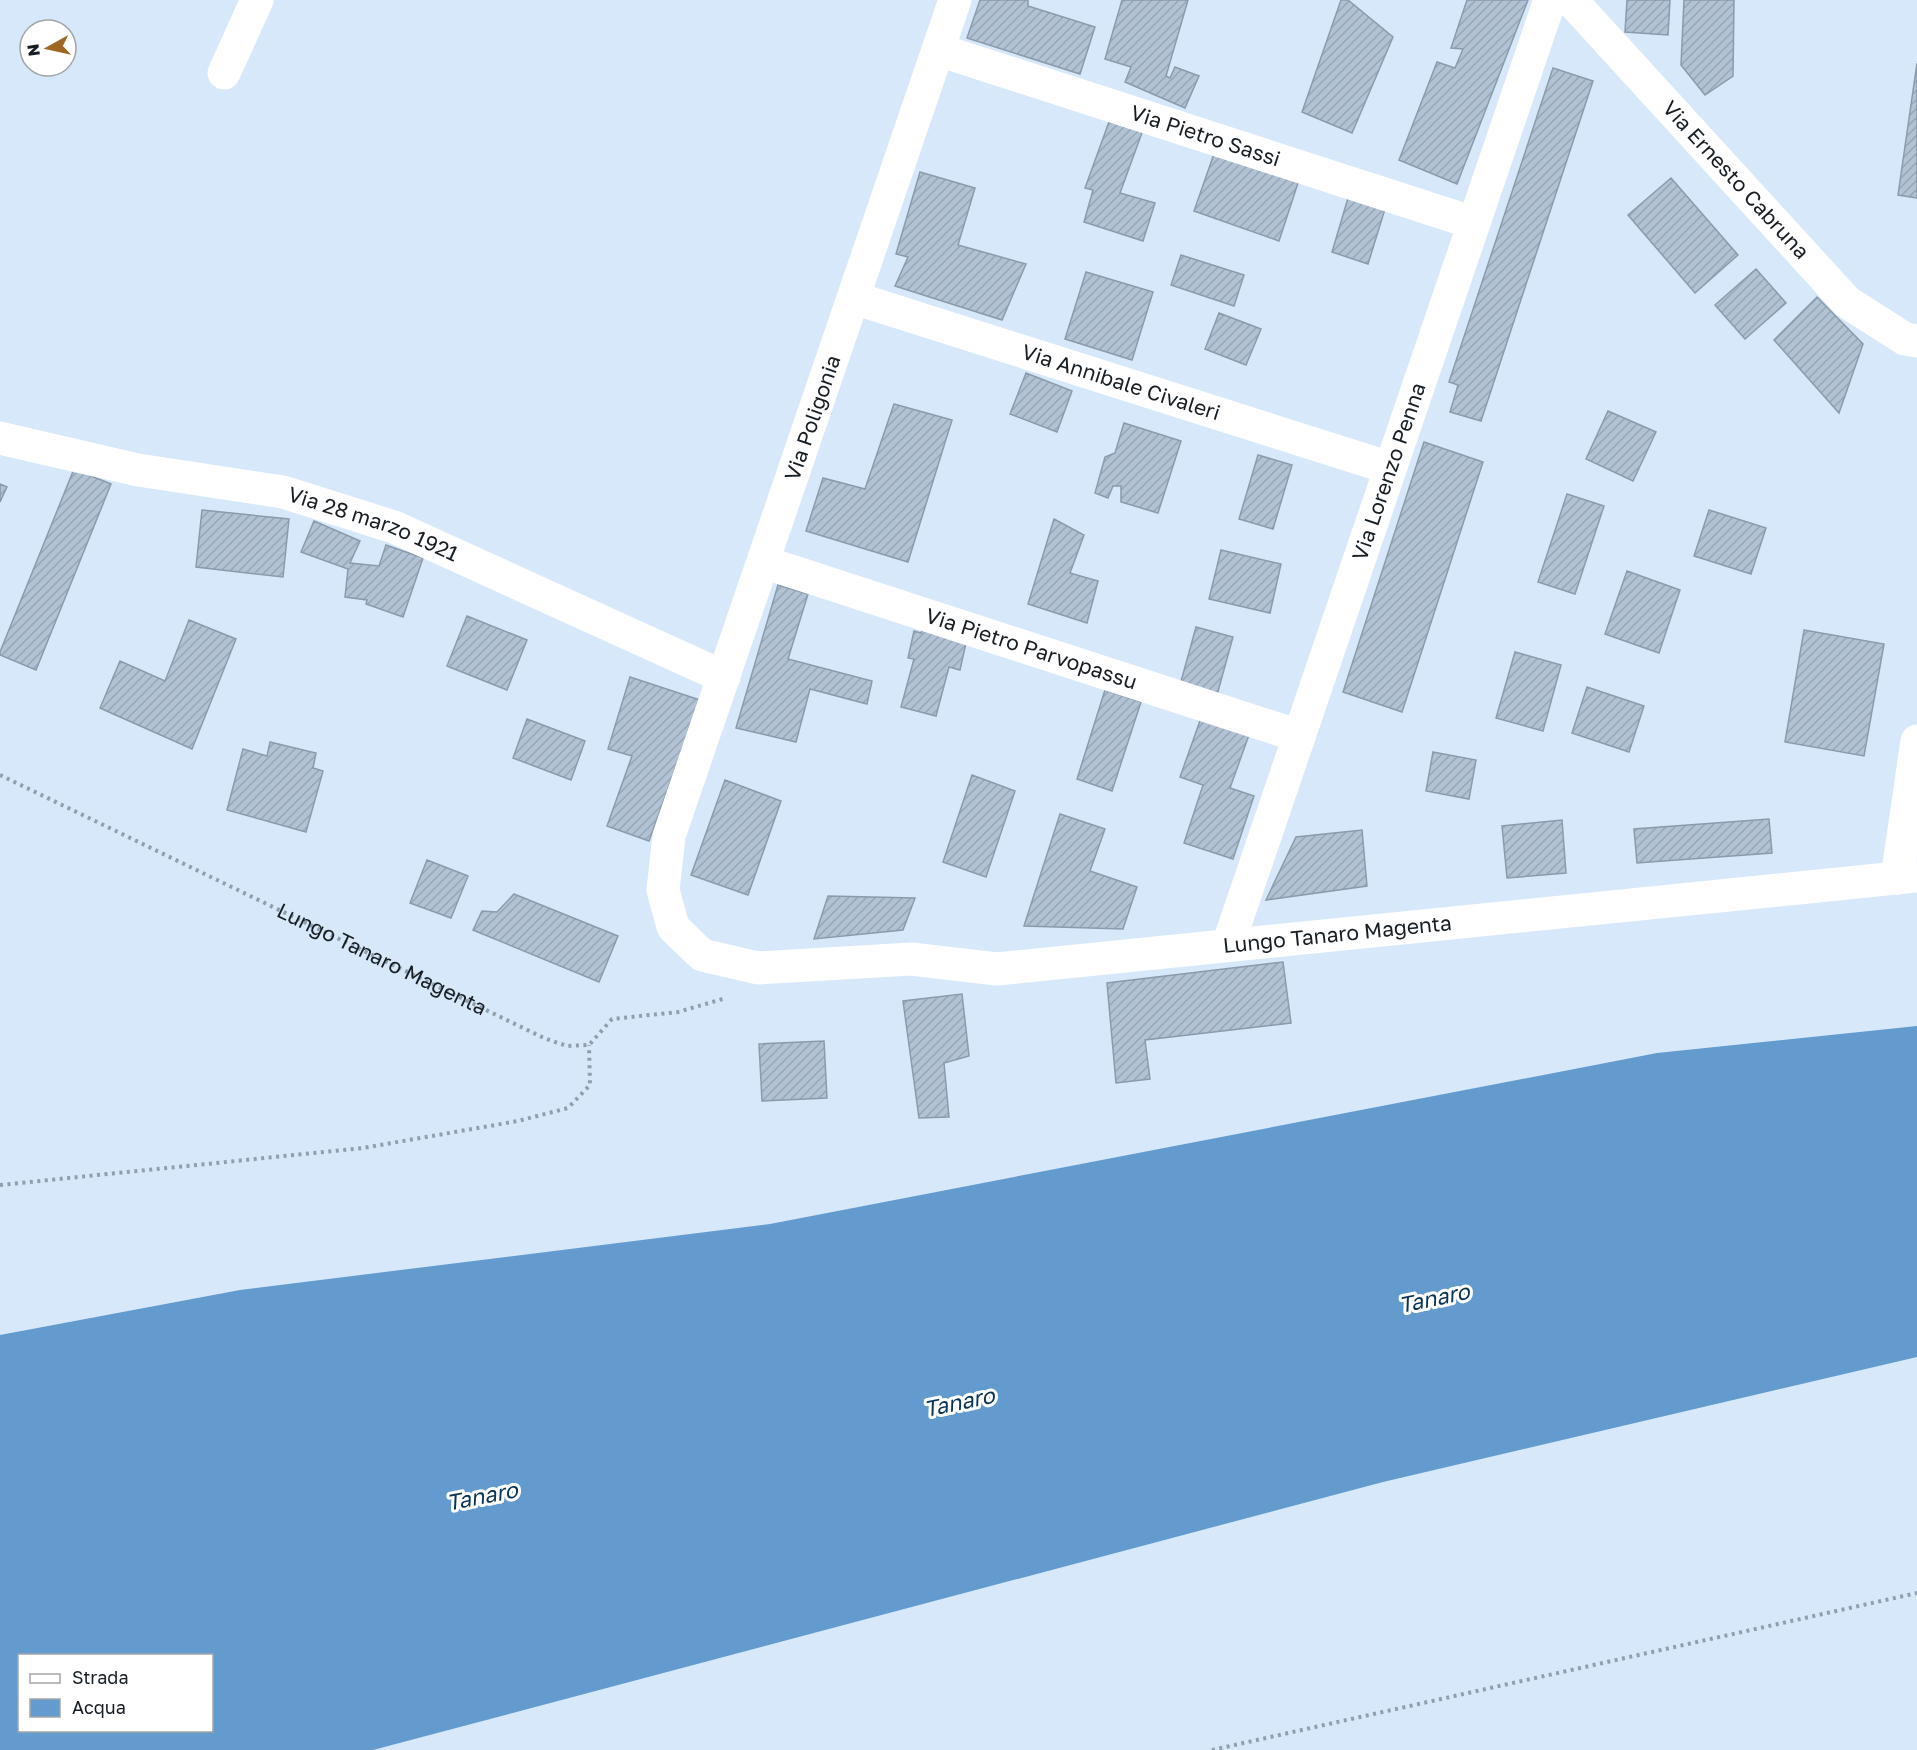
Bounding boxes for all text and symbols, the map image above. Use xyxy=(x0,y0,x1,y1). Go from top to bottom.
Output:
north arrow xyxy=(18,18,78,78)
text: N xyxy=(22,43,44,58)
street label: Via Ernesto Cabruna xyxy=(1658,95,1815,264)
street label: Via Pietro Sassi xyxy=(1128,99,1284,172)
street label: Via Annibale Civaleri xyxy=(1019,338,1224,425)
street label: Via Poligonia xyxy=(778,351,846,484)
street label: Via Lorenzo Penna xyxy=(1346,379,1431,564)
street label: Via 28 marzo 1921 xyxy=(285,480,463,567)
street label: Via Pietro Parvopassu xyxy=(923,602,1140,695)
street label: Lungo Tanaro Magenta xyxy=(273,897,491,1020)
street label: Lungo Tanaro Magenta xyxy=(1222,909,1453,958)
water label: Tanaro xyxy=(1396,1276,1473,1318)
water label: Tanaro xyxy=(921,1380,998,1422)
water label: Tanaro xyxy=(444,1475,521,1516)
legend xyxy=(18,1654,213,1732)
text: Strada xyxy=(72,1666,129,1688)
text: Acqua xyxy=(72,1696,126,1718)

